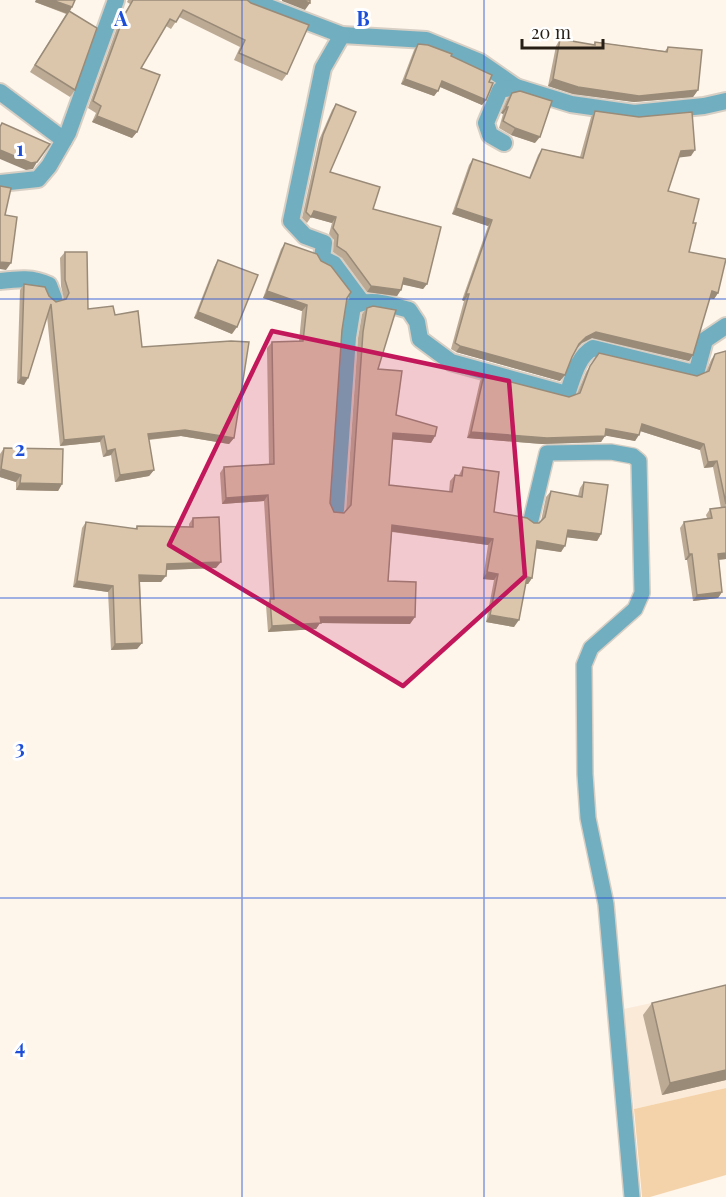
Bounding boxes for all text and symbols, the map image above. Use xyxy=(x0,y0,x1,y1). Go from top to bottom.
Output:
text: A xyxy=(113,4,128,31)
text: B xyxy=(356,4,370,31)
scale bar xyxy=(522,12,603,50)
text: 20 m xyxy=(531,20,571,44)
text: 1 xyxy=(16,134,24,161)
text: 2 xyxy=(15,434,25,461)
text: 3 xyxy=(15,733,25,760)
text: 4 xyxy=(15,1032,25,1059)

